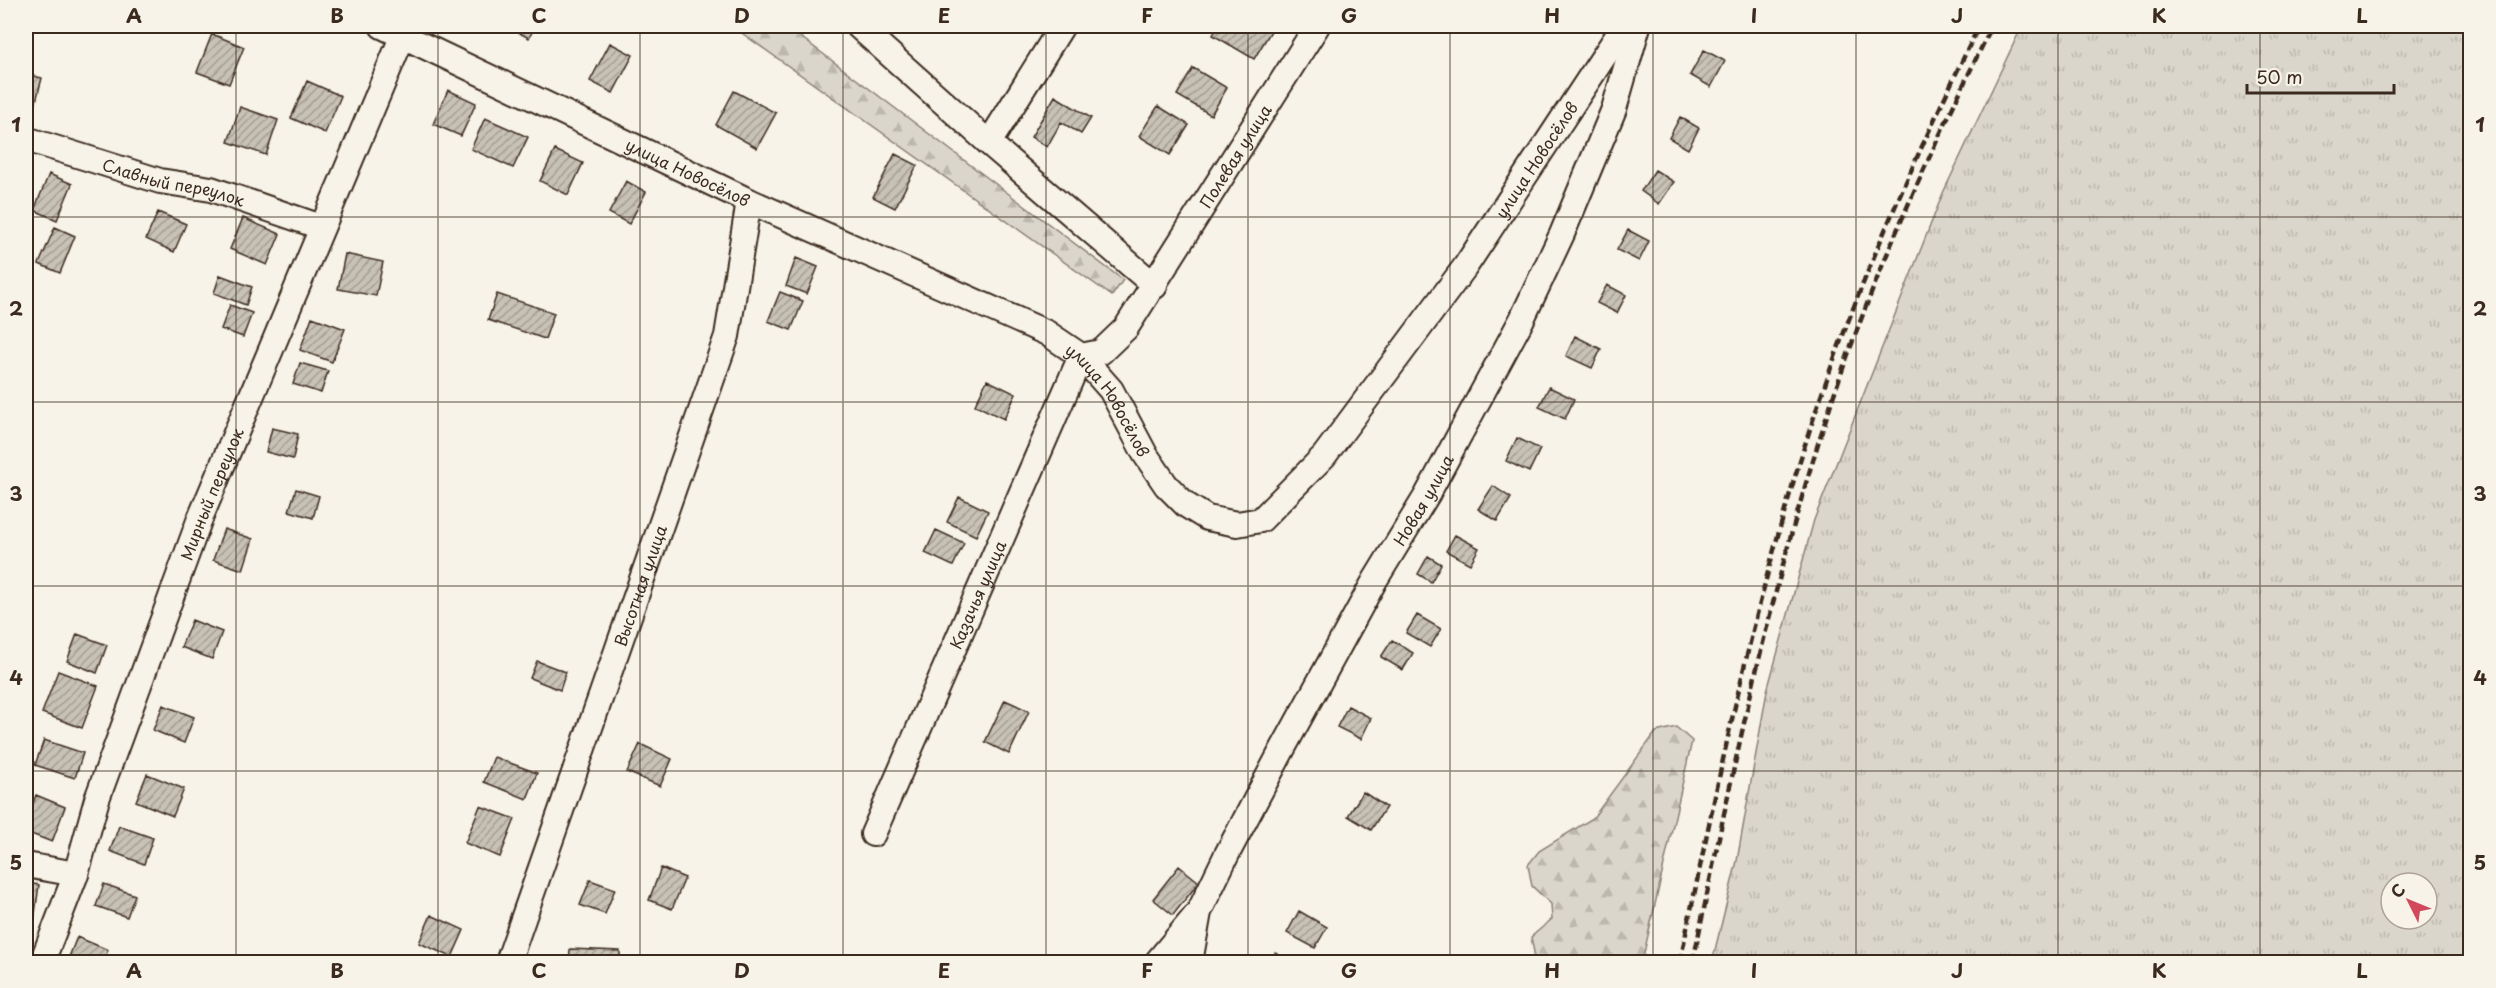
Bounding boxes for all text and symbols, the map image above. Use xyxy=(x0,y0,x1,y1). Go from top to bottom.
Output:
text: A xyxy=(126,0,142,30)
text: B xyxy=(330,0,344,30)
text: C xyxy=(531,0,547,30)
text: D xyxy=(734,0,750,30)
text: E xyxy=(938,0,950,30)
text: F xyxy=(1141,0,1153,30)
text: G xyxy=(1341,0,1357,30)
text: H xyxy=(1544,0,1560,30)
text: I xyxy=(1751,0,1757,30)
text: J xyxy=(1951,0,1963,30)
text: K xyxy=(2152,0,2167,30)
text: L xyxy=(2356,0,2368,30)
scale bar xyxy=(2247,57,2394,95)
text: 50 m xyxy=(2256,63,2303,90)
street label: улица Новосёлов xyxy=(1489,97,1583,223)
street label: Полевая улица xyxy=(1193,99,1277,212)
text: 1 xyxy=(11,109,21,139)
text: 1 xyxy=(2475,109,2485,139)
street label: улица Новосёлов xyxy=(622,132,754,212)
street label: Славный переулок xyxy=(99,152,249,212)
text: 2 xyxy=(9,293,23,323)
text: 2 xyxy=(2473,293,2487,323)
street label: улица Новосёлов xyxy=(1061,337,1156,461)
street label: Мирный переулок xyxy=(174,424,249,563)
street label: Новая улица xyxy=(1387,450,1459,550)
text: 3 xyxy=(9,478,23,508)
text: 3 xyxy=(2473,478,2487,508)
street label: Высотная улица xyxy=(607,521,672,649)
street label: Казачья улица xyxy=(943,537,1011,653)
text: 4 xyxy=(9,662,23,692)
text: 4 xyxy=(2473,662,2487,692)
text: 5 xyxy=(10,847,22,877)
text: 5 xyxy=(2474,847,2486,877)
north arrow xyxy=(2379,871,2439,931)
text: С xyxy=(2384,877,2410,903)
text: A xyxy=(126,955,142,985)
text: B xyxy=(330,955,344,985)
text: C xyxy=(531,955,547,985)
text: D xyxy=(734,955,750,985)
text: E xyxy=(938,955,950,985)
text: F xyxy=(1141,955,1153,985)
text: G xyxy=(1341,955,1357,985)
text: H xyxy=(1544,955,1560,985)
text: I xyxy=(1751,955,1757,985)
text: J xyxy=(1951,955,1963,985)
text: K xyxy=(2152,955,2167,985)
text: L xyxy=(2356,955,2368,985)

